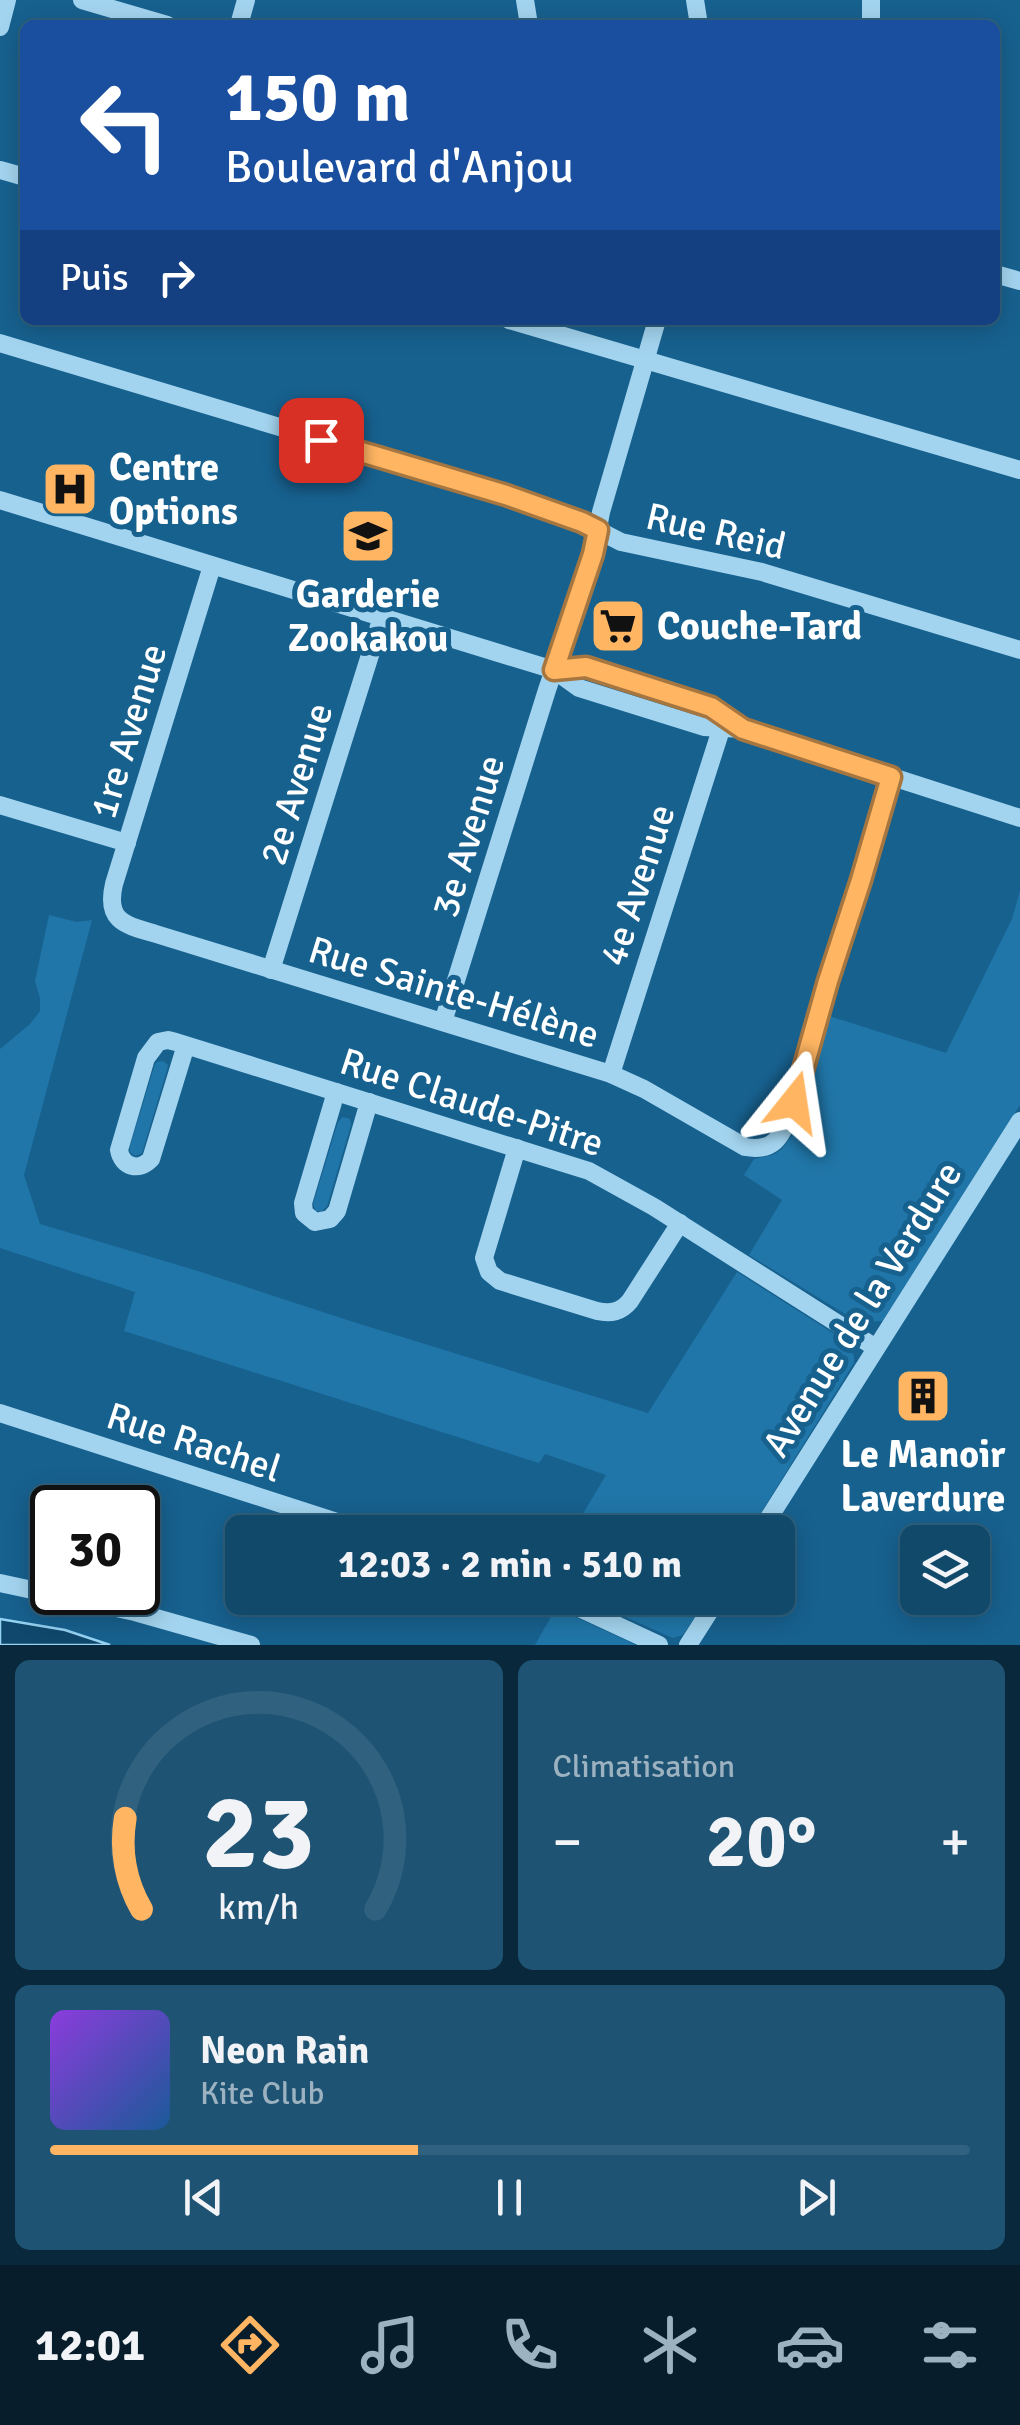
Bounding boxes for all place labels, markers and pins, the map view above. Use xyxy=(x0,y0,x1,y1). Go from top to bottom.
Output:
pin xyxy=(279,398,364,483)
place label: Centre Options xyxy=(109,444,238,535)
hospital icon: Centre Options xyxy=(40,459,100,519)
school or university icon: Garderie Zookakou xyxy=(338,506,398,566)
place label: Garderie Zookakou xyxy=(288,571,448,662)
supermarket icon: Couche-Tard xyxy=(588,596,648,656)
place label: Couche-Tard xyxy=(657,603,862,650)
building icon: Le Manoir Laverdure xyxy=(893,1366,953,1426)
place label: Le Manoir Laverdure xyxy=(841,1431,1006,1522)

